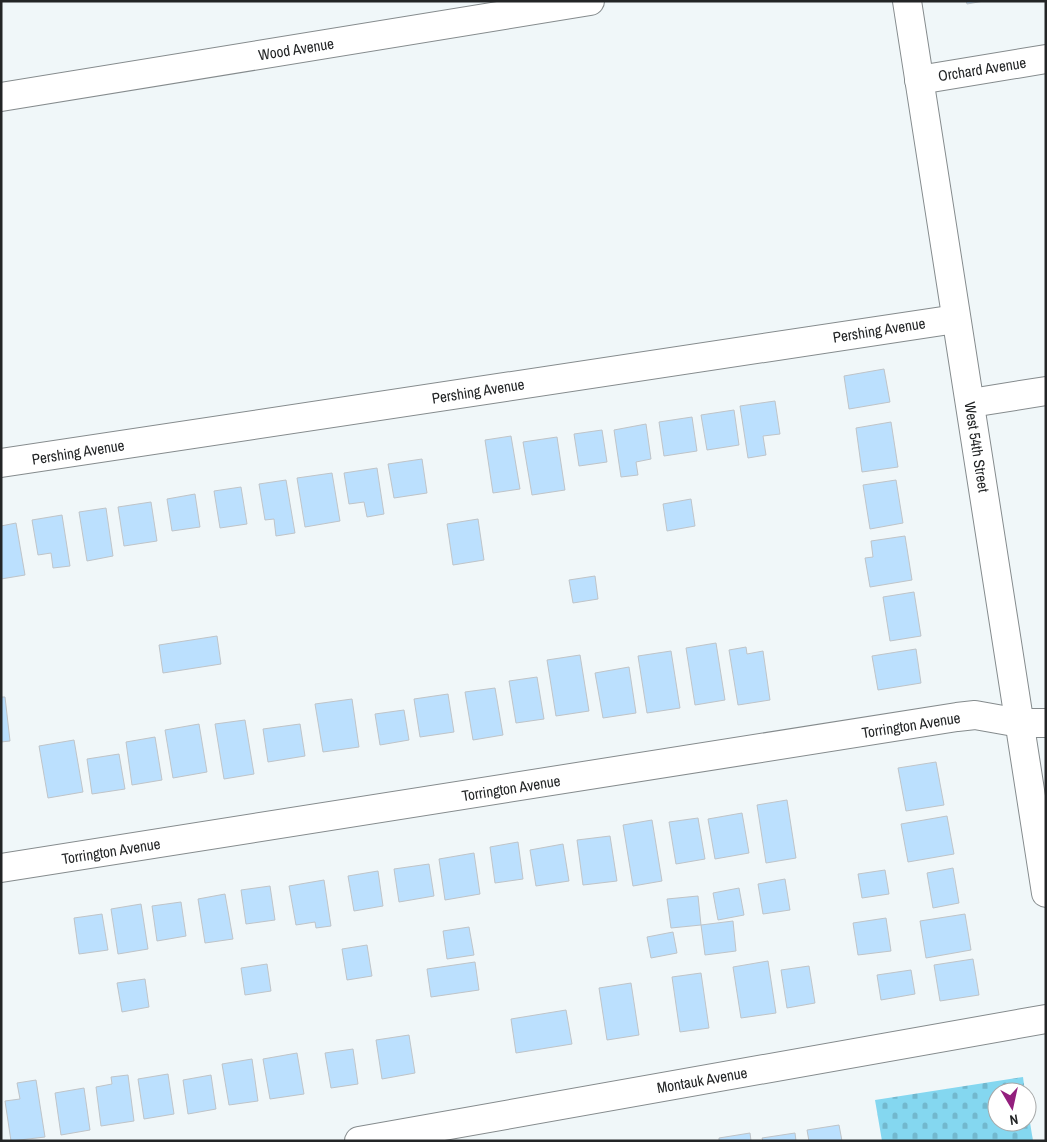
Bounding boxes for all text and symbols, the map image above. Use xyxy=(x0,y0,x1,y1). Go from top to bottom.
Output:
street label: Wood Avenue xyxy=(257,33,335,65)
street label: Orchard Avenue xyxy=(937,52,1028,86)
street label: Pershing Avenue xyxy=(831,312,927,348)
street label: Pershing Avenue xyxy=(430,373,526,409)
street label: West 54th Street xyxy=(959,400,995,494)
street label: Pershing Avenue xyxy=(30,434,126,470)
street label: Torrington Avenue xyxy=(860,707,962,743)
street label: Torrington Avenue xyxy=(460,770,562,806)
street label: Torrington Avenue xyxy=(60,833,162,869)
street label: Montauk Avenue xyxy=(655,1062,749,1098)
north arrow xyxy=(987,1082,1037,1132)
text: N xyxy=(1009,1110,1020,1129)

